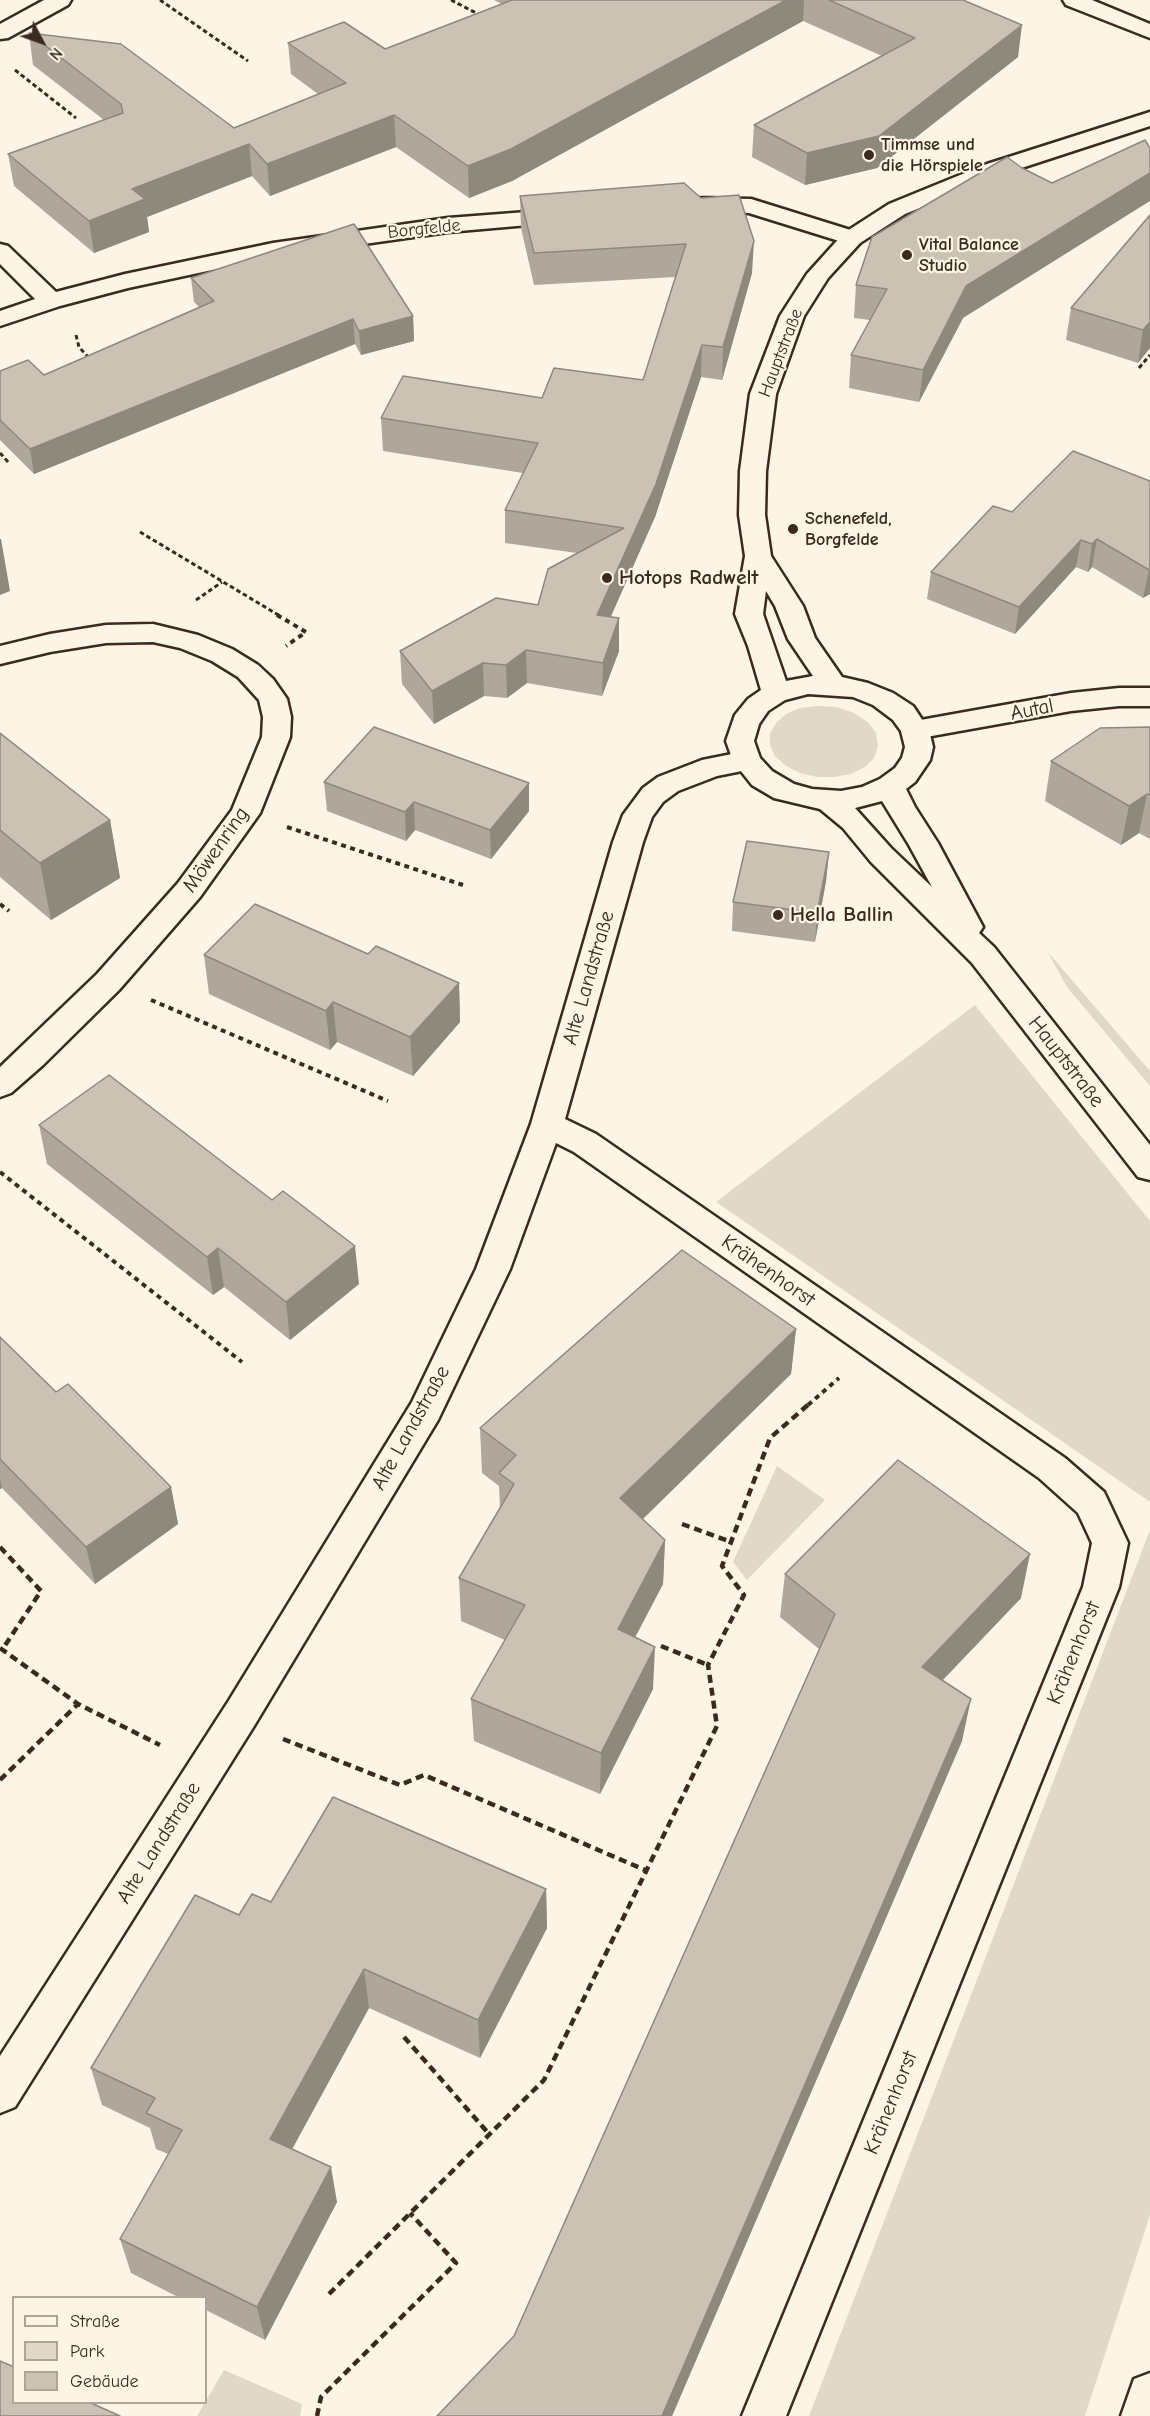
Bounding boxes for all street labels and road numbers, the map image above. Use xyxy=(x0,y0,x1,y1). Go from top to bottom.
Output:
street label: Borgfelde xyxy=(387,214,461,244)
street label: Hauptstraße xyxy=(754,306,808,400)
street label: Autal xyxy=(1008,693,1056,727)
street label: Möwenring xyxy=(177,802,255,898)
street label: Alte Landstraße xyxy=(558,908,620,1048)
street label: Hauptstraße xyxy=(1023,1011,1109,1113)
street label: Krähenhorst xyxy=(716,1229,820,1313)
street label: Alte Landstraße xyxy=(366,1361,456,1495)
street label: Krähenhorst xyxy=(1042,1598,1106,1708)
street label: Alte Landstraße xyxy=(112,1778,206,1908)
street label: Krähenhorst xyxy=(859,2048,923,2158)

